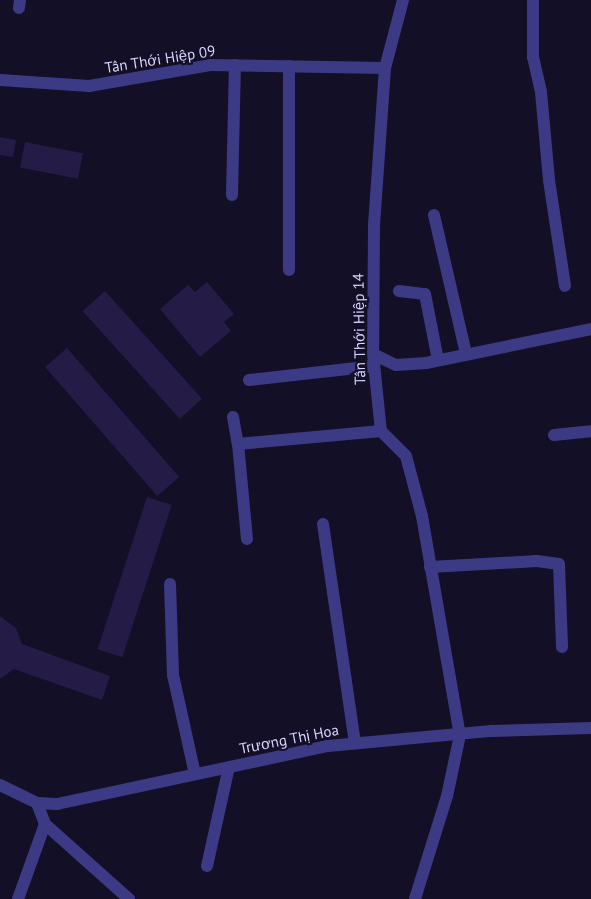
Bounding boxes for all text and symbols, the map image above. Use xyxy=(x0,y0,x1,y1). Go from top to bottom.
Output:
street label: Tân Thới Hiệp 09 xyxy=(103,41,217,77)
street label: Tân Thới Hiệp 14 xyxy=(349,273,369,385)
street label: Trương Thị Hoa xyxy=(238,720,340,758)

